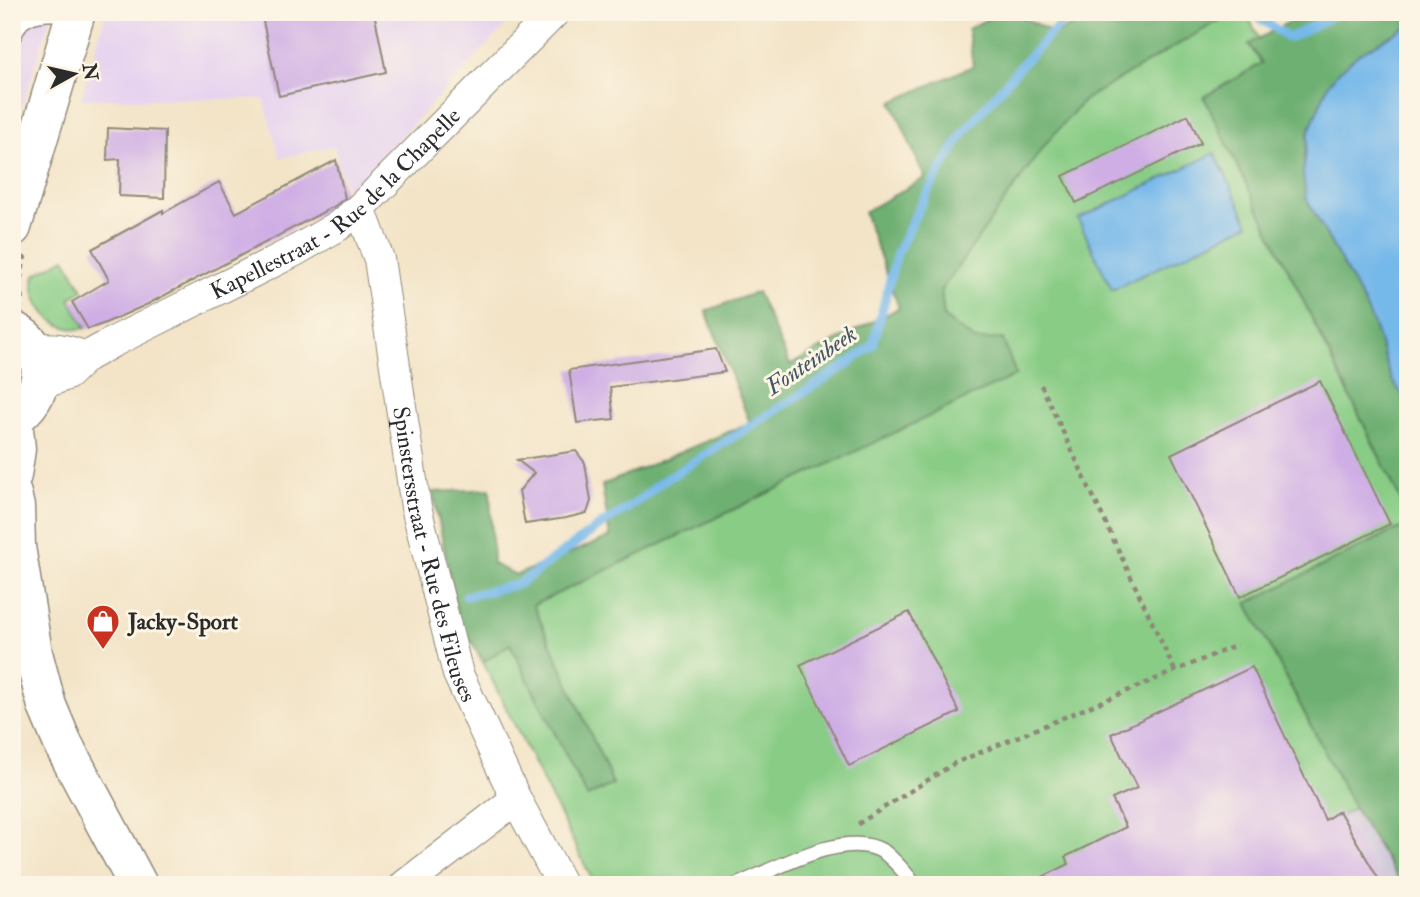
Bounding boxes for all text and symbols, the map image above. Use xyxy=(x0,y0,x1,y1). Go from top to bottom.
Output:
north arrow xyxy=(38,38,108,108)
text: N xyxy=(77,61,103,83)
street label: Kapellestraat - Rue de la Chapelle xyxy=(205,101,467,306)
water label: Fonteinbeek xyxy=(759,318,863,403)
street label: Spinstersstraat - Rue des Fileuses xyxy=(386,404,483,707)
shop icon: Jacky-Sport xyxy=(84,602,122,651)
place label: Jacky-Sport xyxy=(127,607,238,637)

